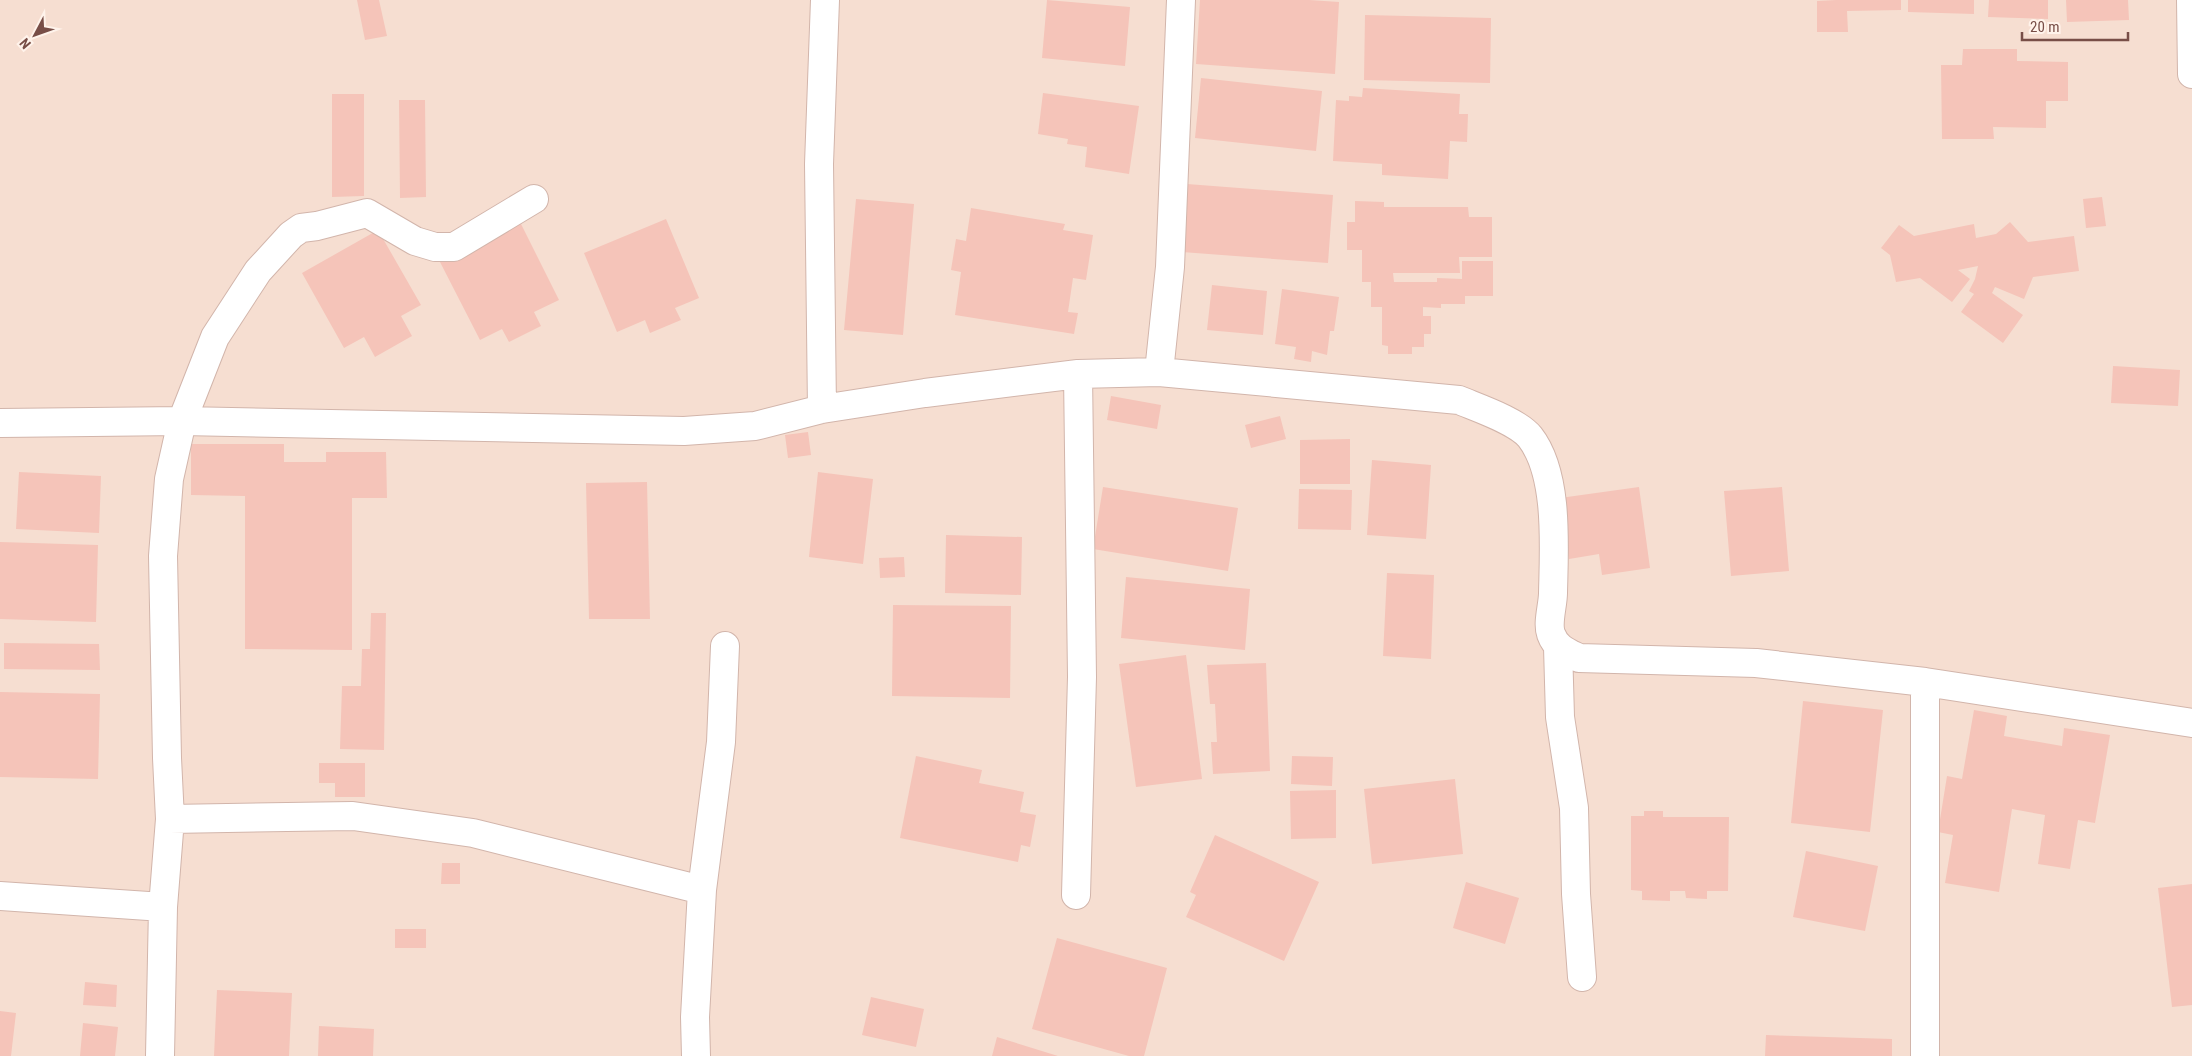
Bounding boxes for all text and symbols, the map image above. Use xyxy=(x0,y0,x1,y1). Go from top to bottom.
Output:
north arrow xyxy=(10,10,60,60)
scale bar xyxy=(2022,10,2128,42)
text: 20 m xyxy=(2030,18,2060,36)
text: N xyxy=(16,35,34,52)

